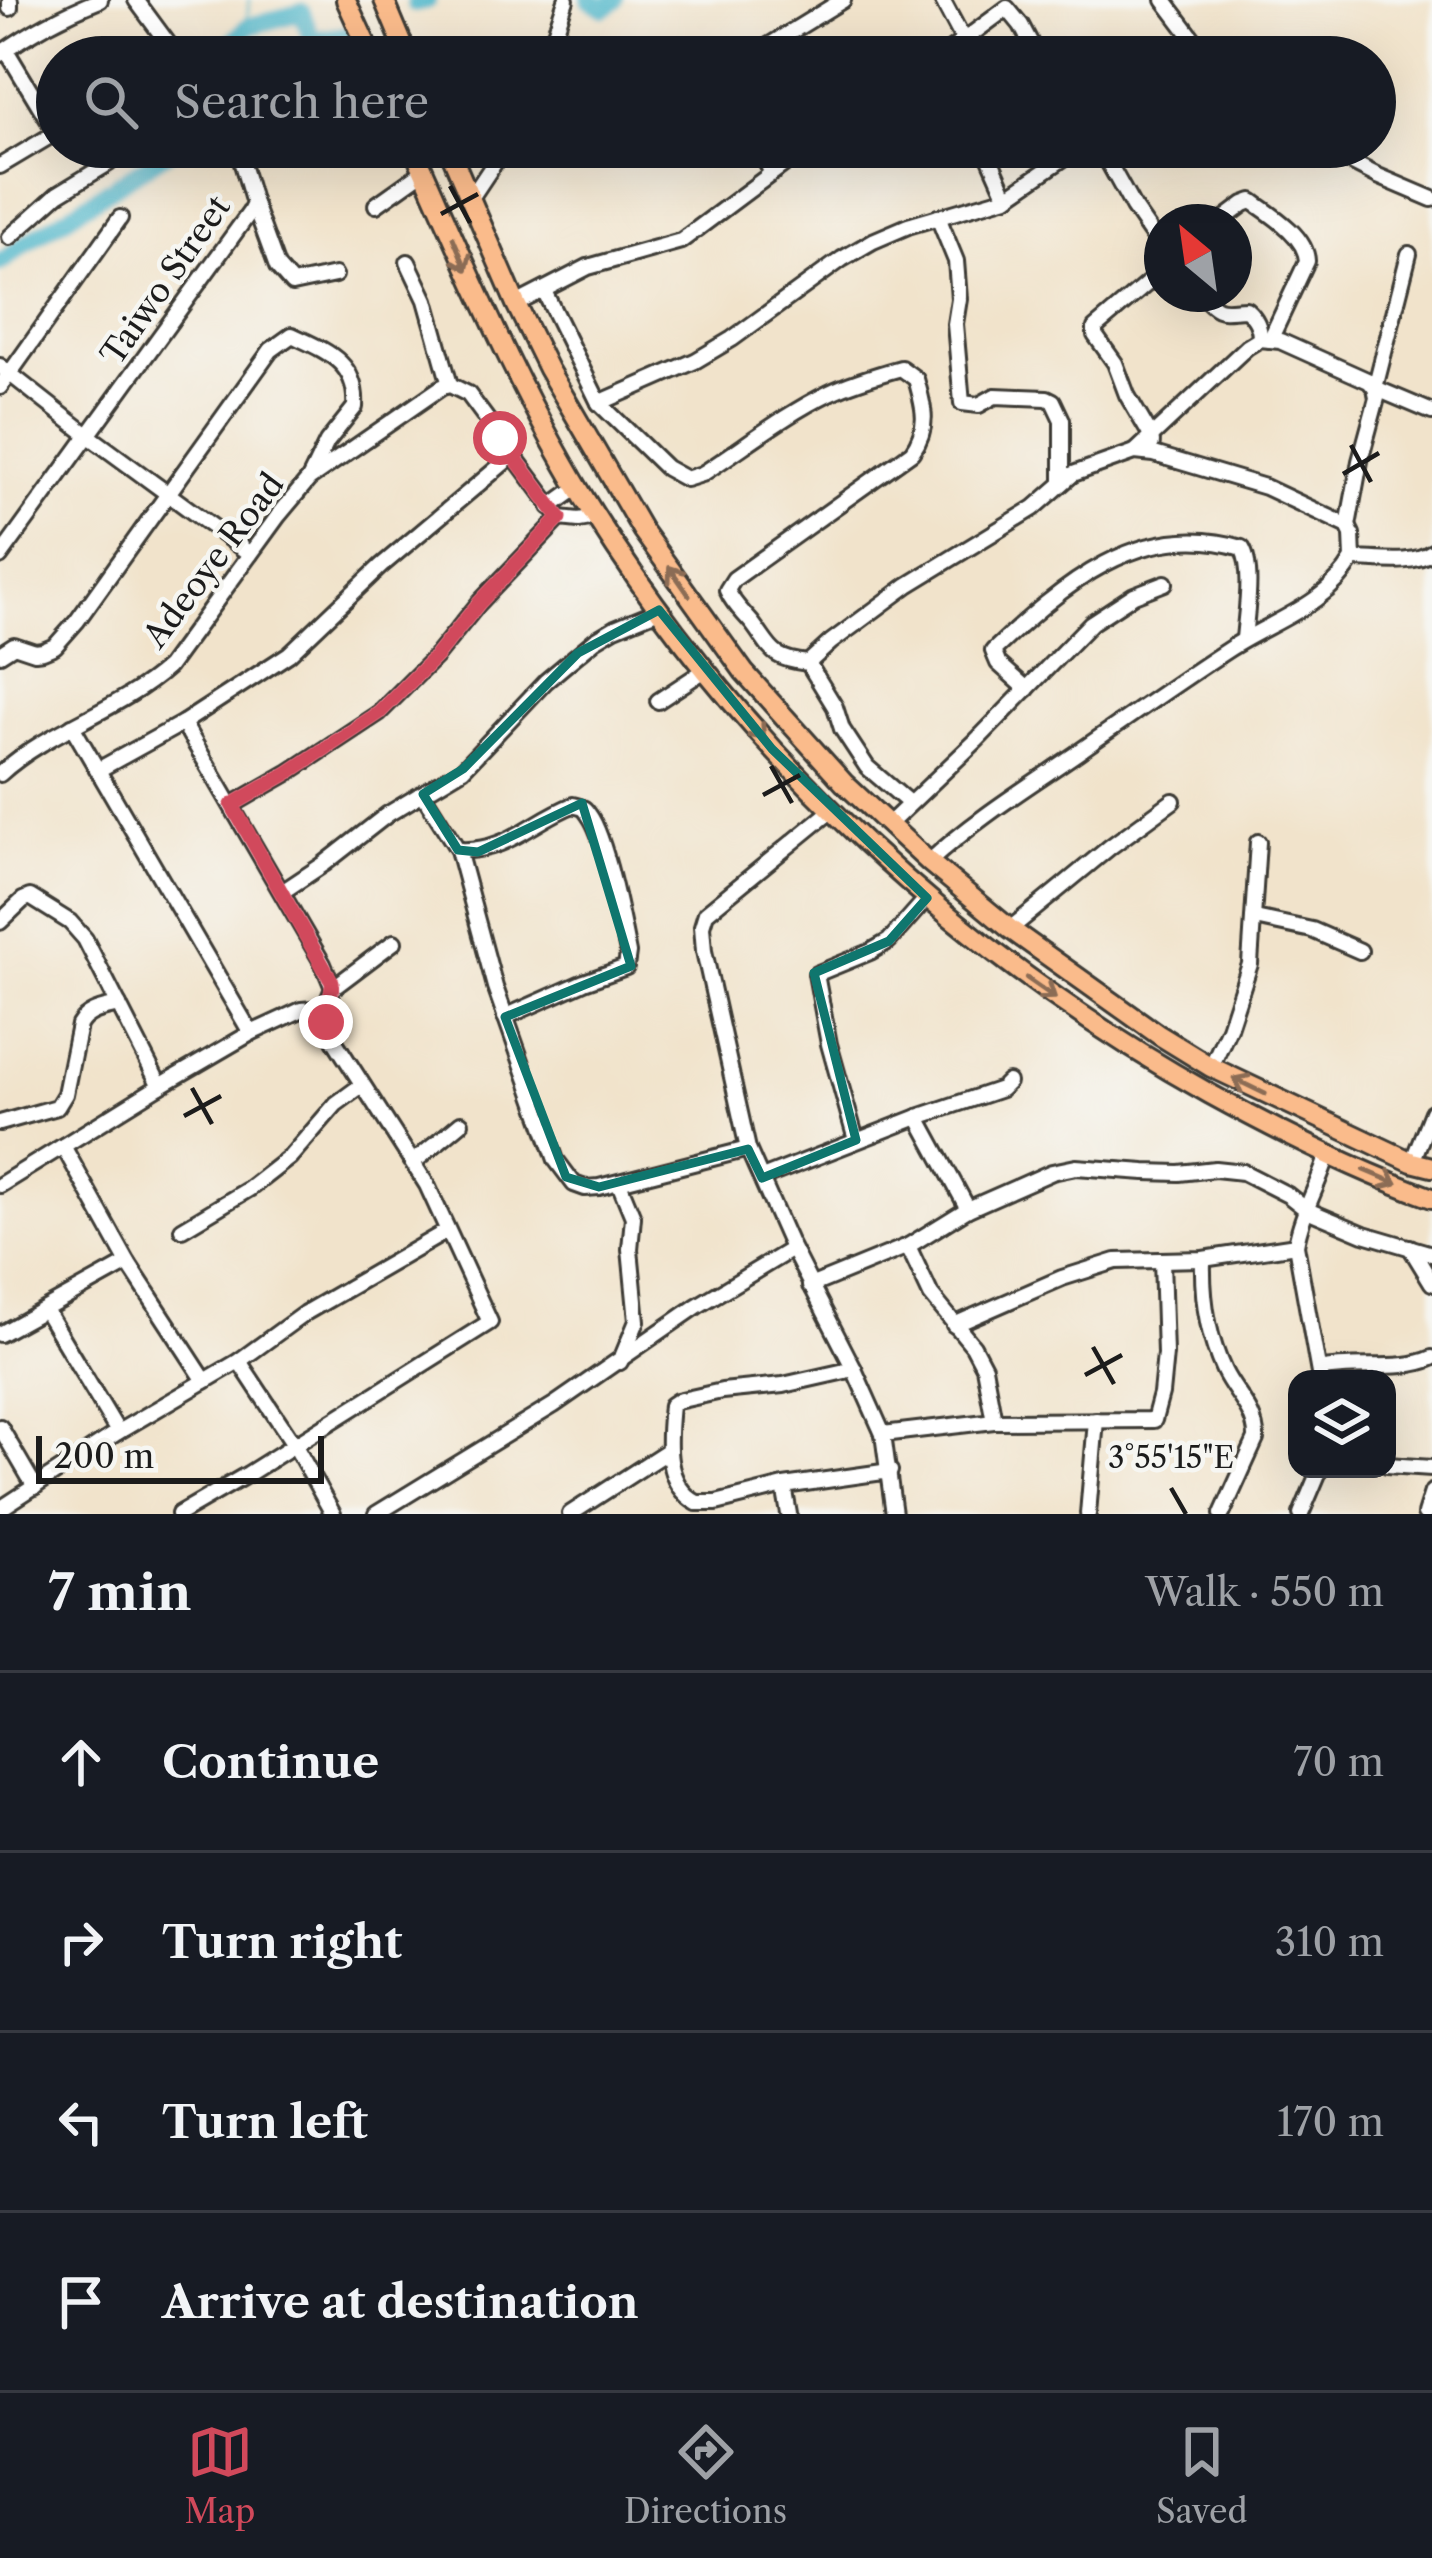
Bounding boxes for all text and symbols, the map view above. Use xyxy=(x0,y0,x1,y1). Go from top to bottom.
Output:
search box xyxy=(36,36,1396,168)
icon: search xyxy=(78,69,144,135)
text: Search here xyxy=(174,74,429,130)
street label: Taiwo Street xyxy=(92,187,239,373)
north arrow xyxy=(1144,204,1252,312)
one-way arrow xyxy=(451,235,472,272)
route start xyxy=(473,411,527,465)
street label: Adeoye Road xyxy=(134,465,292,657)
one-way arrow xyxy=(667,565,693,598)
one-way arrow xyxy=(738,710,766,741)
one-way arrow xyxy=(1023,975,1057,1000)
route end xyxy=(299,995,353,1049)
one-way arrow xyxy=(1231,1073,1267,1096)
one-way arrow xyxy=(1361,1168,1398,1189)
map controls xyxy=(1288,1370,1396,1478)
button: layers xyxy=(1288,1370,1396,1478)
scale bar xyxy=(36,1430,324,1483)
text: 200 m xyxy=(54,1436,154,1477)
text: 3°55'15"E xyxy=(1108,1439,1234,1476)
text: 7 min xyxy=(48,1561,191,1623)
text: Walk · 550 m xyxy=(1145,1568,1384,1616)
icon: ahead xyxy=(48,1729,114,1795)
text: Continue xyxy=(162,1734,379,1790)
text: 70 m xyxy=(1293,1738,1384,1786)
icon: right xyxy=(48,1909,114,1975)
text: Turn right xyxy=(162,1914,402,1970)
text: 310 m xyxy=(1275,1918,1384,1966)
icon: left xyxy=(48,2089,114,2155)
text: Turn left xyxy=(162,2094,368,2150)
text: 170 m xyxy=(1277,2098,1384,2146)
icon: arrive xyxy=(48,2269,114,2335)
text: Arrive at destination xyxy=(162,2274,639,2330)
tab: Map xyxy=(184,2419,255,2532)
tab: Directions xyxy=(624,2419,787,2532)
tab: Saved xyxy=(1156,2419,1248,2532)

